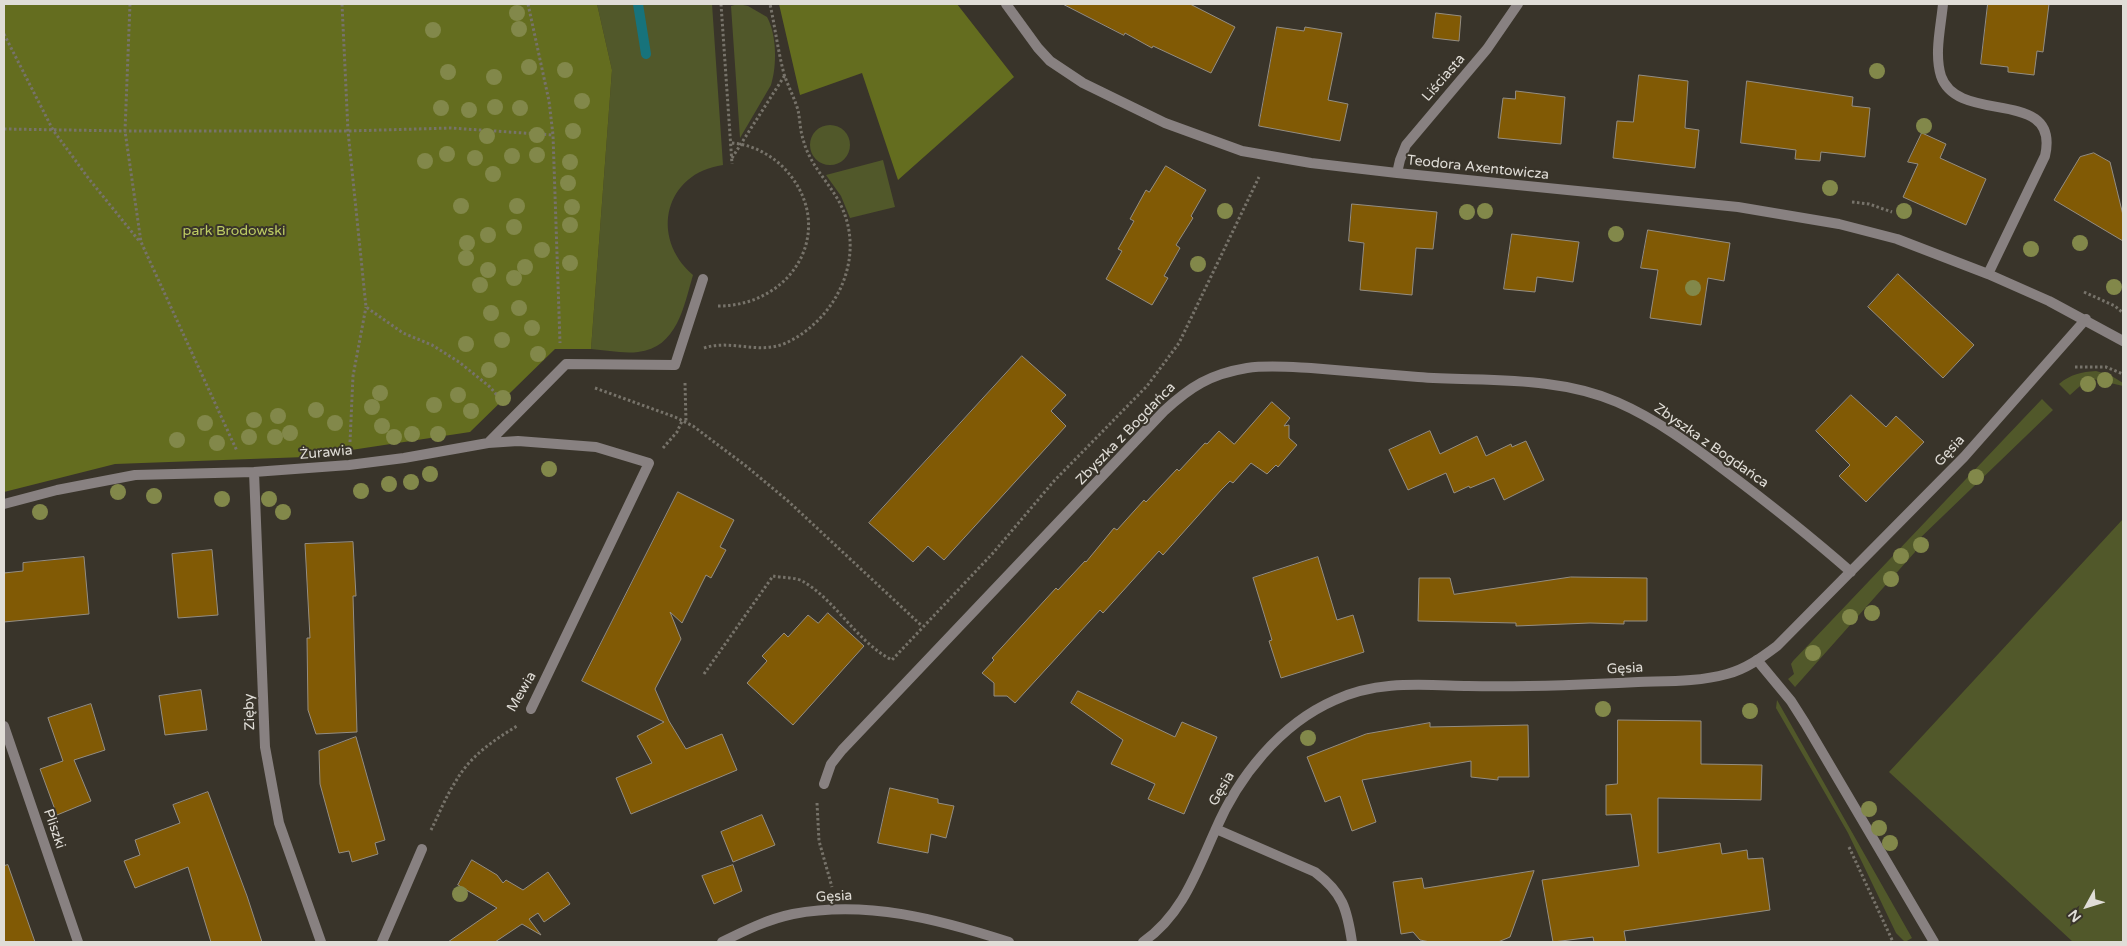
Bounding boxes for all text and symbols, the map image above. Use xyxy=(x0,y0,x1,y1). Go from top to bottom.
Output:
street label: Liściasta xyxy=(1419,51,1469,105)
street label: Teodora Axentowicza xyxy=(1406,152,1550,184)
park label: park Brodowski xyxy=(183,223,285,239)
street label: Zbyszka z Bogdańca xyxy=(1073,379,1179,489)
street label: Zbyszka z Bogdańca xyxy=(1650,400,1772,492)
street label: Gęsia xyxy=(1931,432,1969,470)
street label: Żurawia xyxy=(299,442,353,464)
street label: Gęsia xyxy=(1606,660,1644,678)
street label: Mewia xyxy=(504,669,540,715)
street label: Zięby xyxy=(241,693,259,731)
street label: Gęsia xyxy=(1206,769,1238,809)
street label: Pliszki xyxy=(39,807,69,851)
north arrow xyxy=(2062,881,2112,931)
street label: Gęsia xyxy=(815,888,853,906)
text: N xyxy=(2065,906,2085,925)

